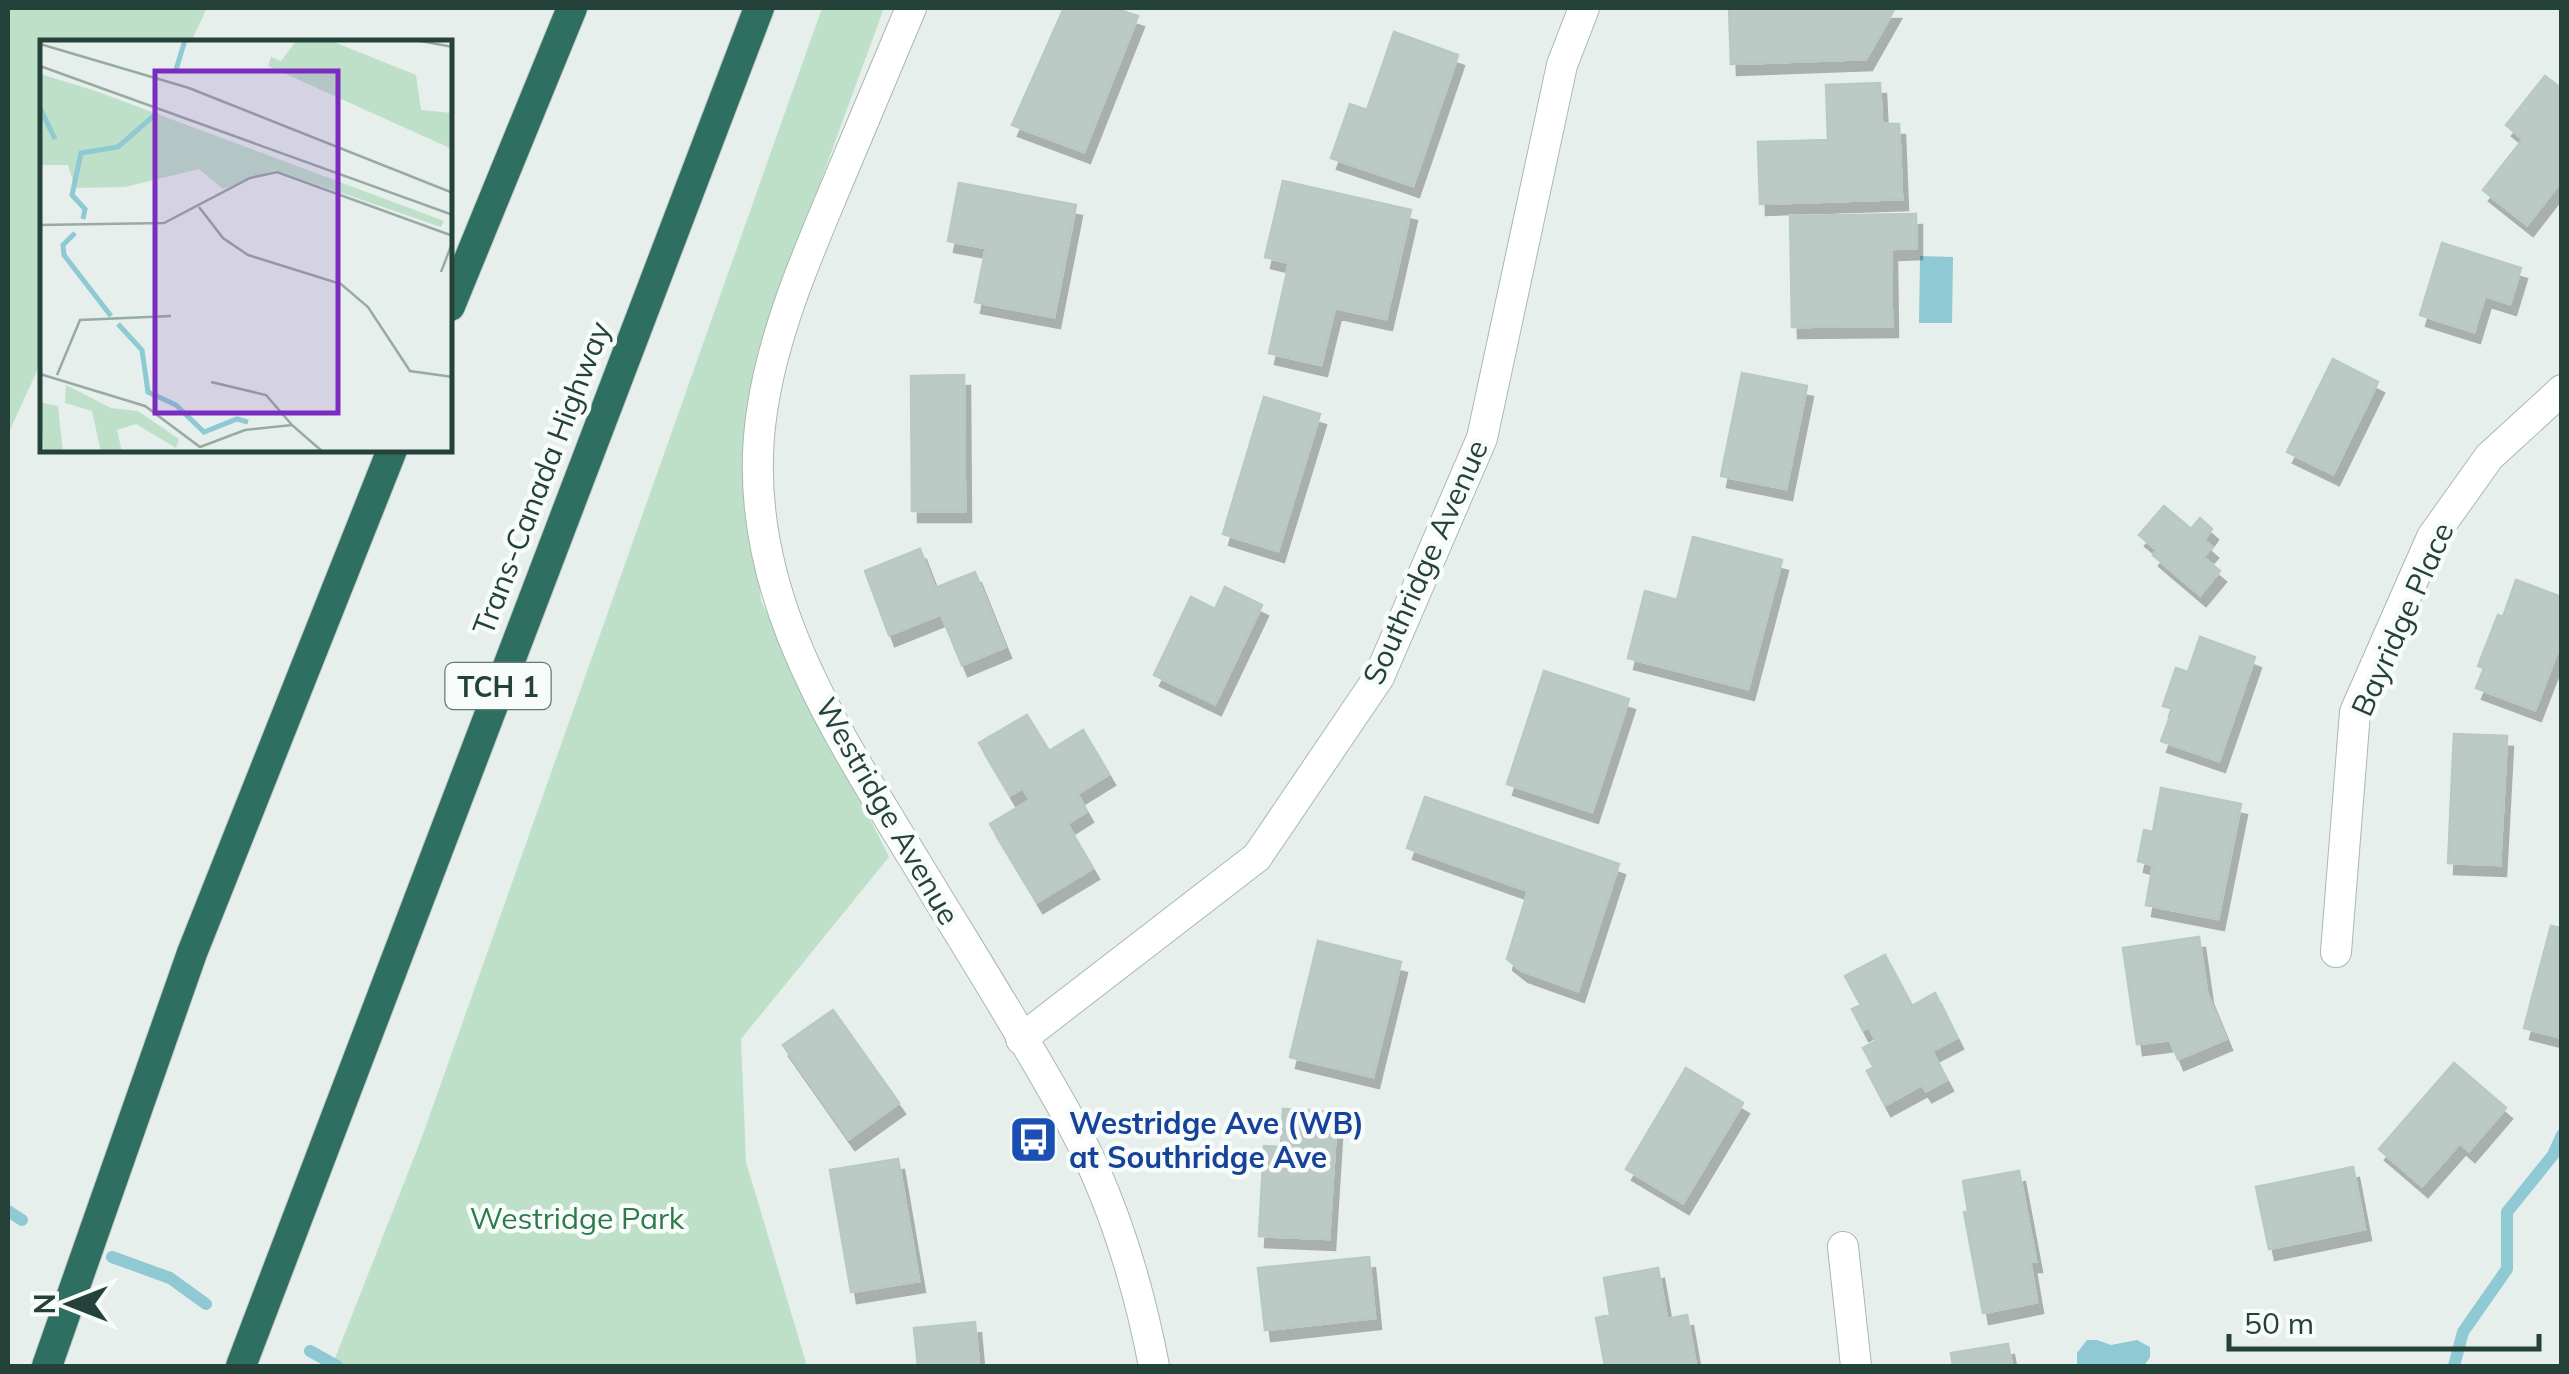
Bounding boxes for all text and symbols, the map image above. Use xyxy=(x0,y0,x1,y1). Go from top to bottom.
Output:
inset map xyxy=(40,40,452,452)
street label: Trans-Canada Highway xyxy=(464,316,618,640)
street label: Southridge Avenue xyxy=(1354,434,1496,690)
street label: Bayridge Place xyxy=(2342,516,2462,722)
road number: TCH 1 xyxy=(446,663,550,709)
street label: Westridge Avenue xyxy=(808,691,968,931)
place label: Westridge Ave (WB) at Southridge Ave xyxy=(1069,1104,1364,1176)
bus stop icon: Westridge Ave (WB) at Southridge Ave xyxy=(1008,1114,1060,1166)
park label: Westridge Park xyxy=(470,1199,685,1237)
north arrow xyxy=(20,1254,120,1354)
scale bar xyxy=(2229,1289,2539,1351)
text: N xyxy=(27,1293,62,1315)
text: 50 m xyxy=(2244,1304,2314,1342)

